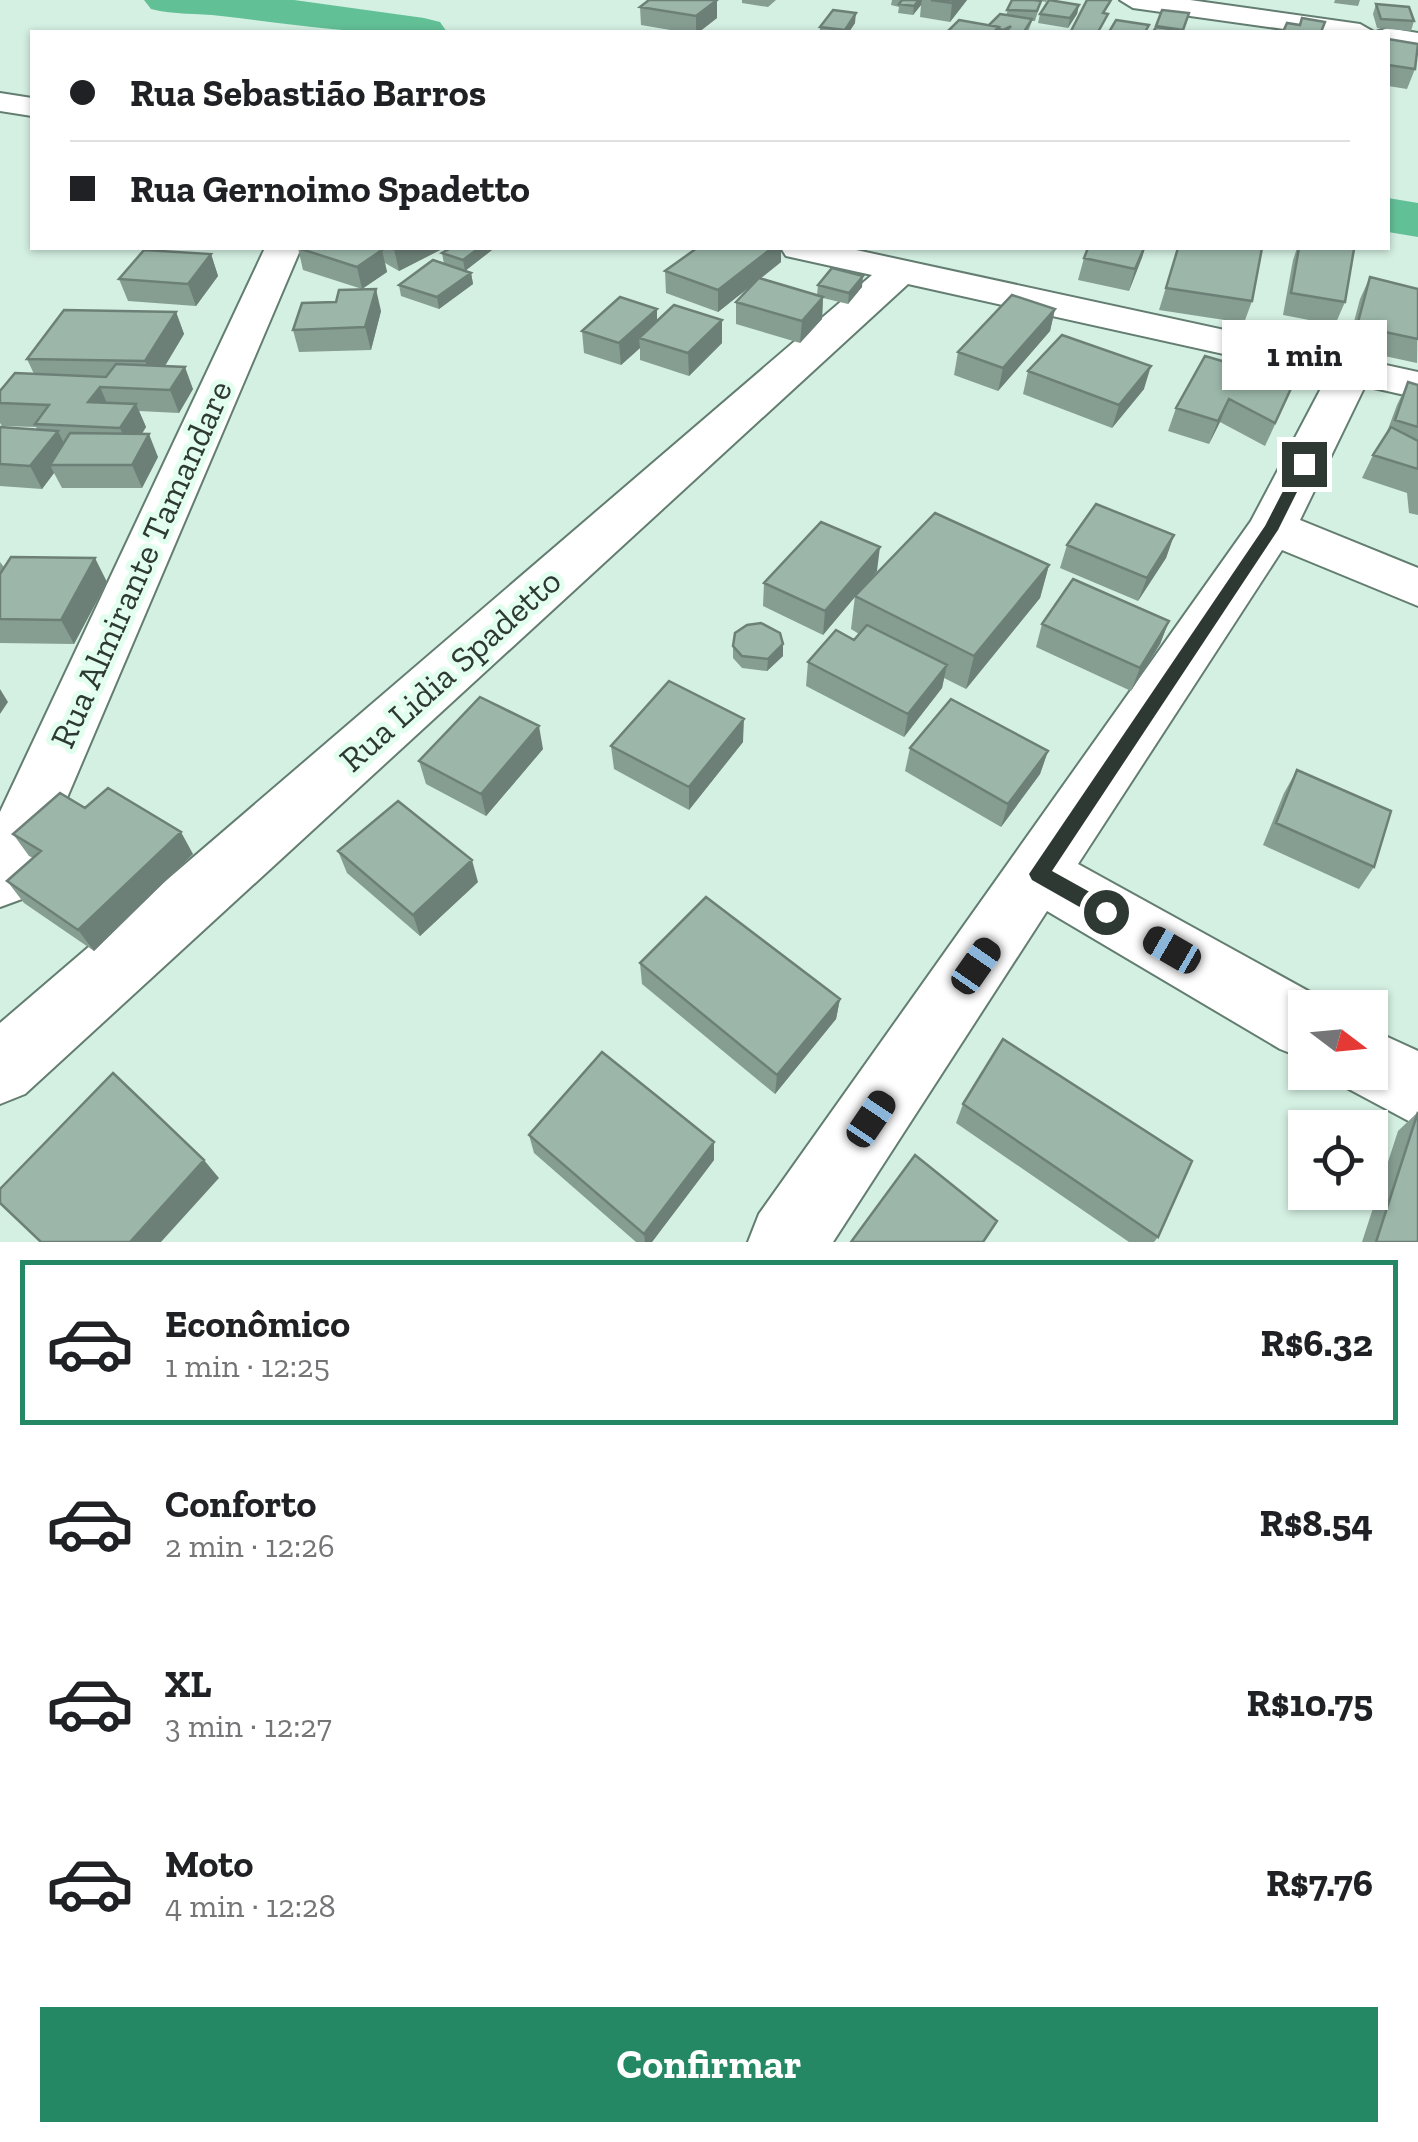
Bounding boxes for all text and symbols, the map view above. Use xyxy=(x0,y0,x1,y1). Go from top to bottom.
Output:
text: Rua Sebastião Barros xyxy=(130,70,486,116)
text: Rua Gernoimo Spadetto xyxy=(130,166,530,212)
callout: 1 min xyxy=(1222,319,1386,389)
text: 1 min xyxy=(1267,336,1342,374)
street label: Rua Almirante Tamandare xyxy=(41,374,241,754)
route end xyxy=(1282,442,1327,487)
street label: Rua Lidia Spadetto xyxy=(331,560,569,780)
route start xyxy=(1084,890,1129,935)
car xyxy=(1139,922,1205,978)
car xyxy=(947,933,1005,999)
north arrow xyxy=(1288,990,1388,1090)
map controls xyxy=(1288,990,1388,1210)
car xyxy=(842,1086,900,1152)
button: locate xyxy=(1288,1110,1388,1210)
icon: car xyxy=(45,1298,135,1388)
text: Econômico xyxy=(165,1301,350,1347)
text: R$6.32 xyxy=(1260,1320,1373,1366)
text: 1 min · 12:25 xyxy=(165,1347,330,1385)
icon: car xyxy=(45,1478,135,1568)
text: Conforto xyxy=(165,1481,316,1527)
text: R$8.54 xyxy=(1259,1500,1373,1546)
text: 2 min · 12:26 xyxy=(165,1527,335,1565)
icon: car xyxy=(45,1658,135,1748)
text: XL xyxy=(165,1661,212,1707)
text: R$10.75 xyxy=(1247,1680,1373,1726)
text: 3 min · 12:27 xyxy=(165,1707,332,1745)
icon: car xyxy=(45,1838,135,1928)
text: Moto xyxy=(165,1841,253,1887)
text: R$7.76 xyxy=(1266,1860,1373,1906)
text: 4 min · 12:28 xyxy=(165,1887,336,1925)
button: Confirmar xyxy=(40,2007,1378,2122)

